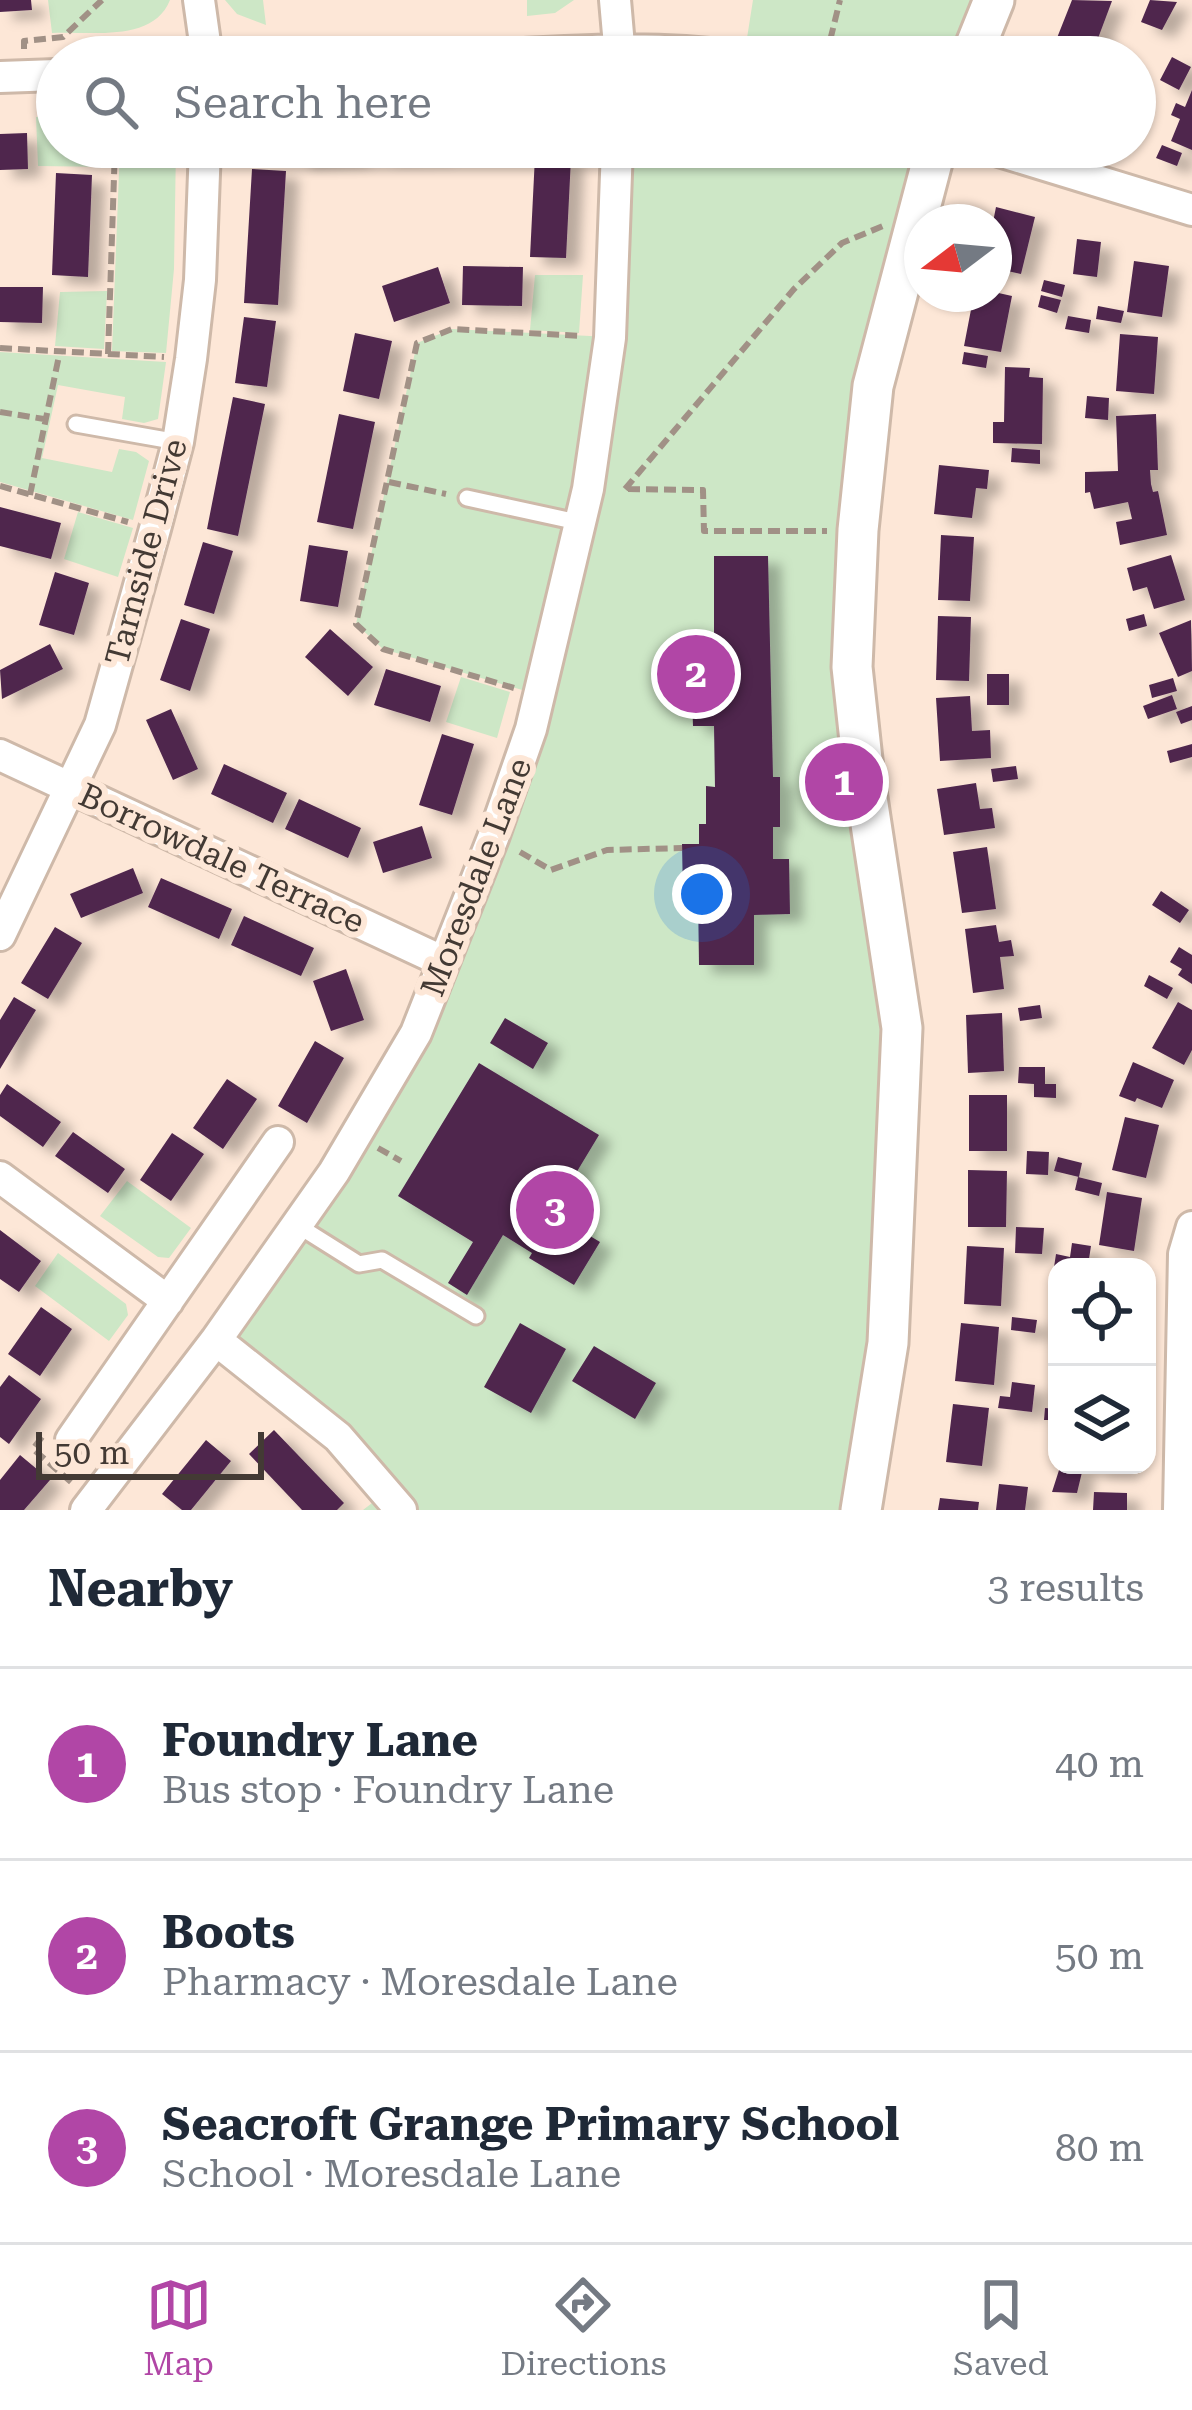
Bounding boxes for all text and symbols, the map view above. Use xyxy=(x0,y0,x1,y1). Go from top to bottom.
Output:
search box xyxy=(36,36,1156,168)
icon: search xyxy=(78,69,144,135)
text: Search here xyxy=(174,76,432,129)
north arrow xyxy=(904,204,1012,312)
street label: Tarnside Drive xyxy=(97,435,195,669)
pin: 2 xyxy=(657,629,735,719)
pin: 1 xyxy=(805,737,883,827)
street label: Moresdale Lane xyxy=(413,752,539,1002)
street label: Borrowdale Terrace xyxy=(73,775,371,941)
your location xyxy=(672,864,732,924)
pin: 3 xyxy=(516,1165,594,1255)
map controls xyxy=(1048,1258,1156,1474)
button: locate xyxy=(1048,1258,1156,1366)
button: layers xyxy=(1048,1366,1156,1474)
scale bar xyxy=(36,1426,264,1479)
text: 50 m xyxy=(54,1433,129,1472)
text: Nearby xyxy=(48,1559,233,1618)
text: 3 results xyxy=(987,1565,1144,1611)
text: Foundry Lane xyxy=(162,1714,478,1767)
text: 1 xyxy=(76,1741,98,1787)
text: 40 m xyxy=(1055,1741,1144,1787)
text: Bus stop · Foundry Lane xyxy=(162,1767,614,1813)
text: Boots xyxy=(162,1906,295,1959)
text: 2 xyxy=(76,1933,98,1979)
text: 50 m xyxy=(1055,1933,1144,1979)
text: Pharmacy · Moresdale Lane xyxy=(162,1959,678,2005)
text: Seacroft Grange Primary School xyxy=(162,2098,899,2151)
text: 3 xyxy=(76,2125,98,2171)
text: 80 m xyxy=(1055,2125,1144,2171)
text: School · Moresdale Lane xyxy=(162,2151,621,2197)
tab: Map xyxy=(143,2272,214,2383)
tab: Directions xyxy=(500,2272,666,2383)
tab: Saved xyxy=(953,2272,1049,2383)

